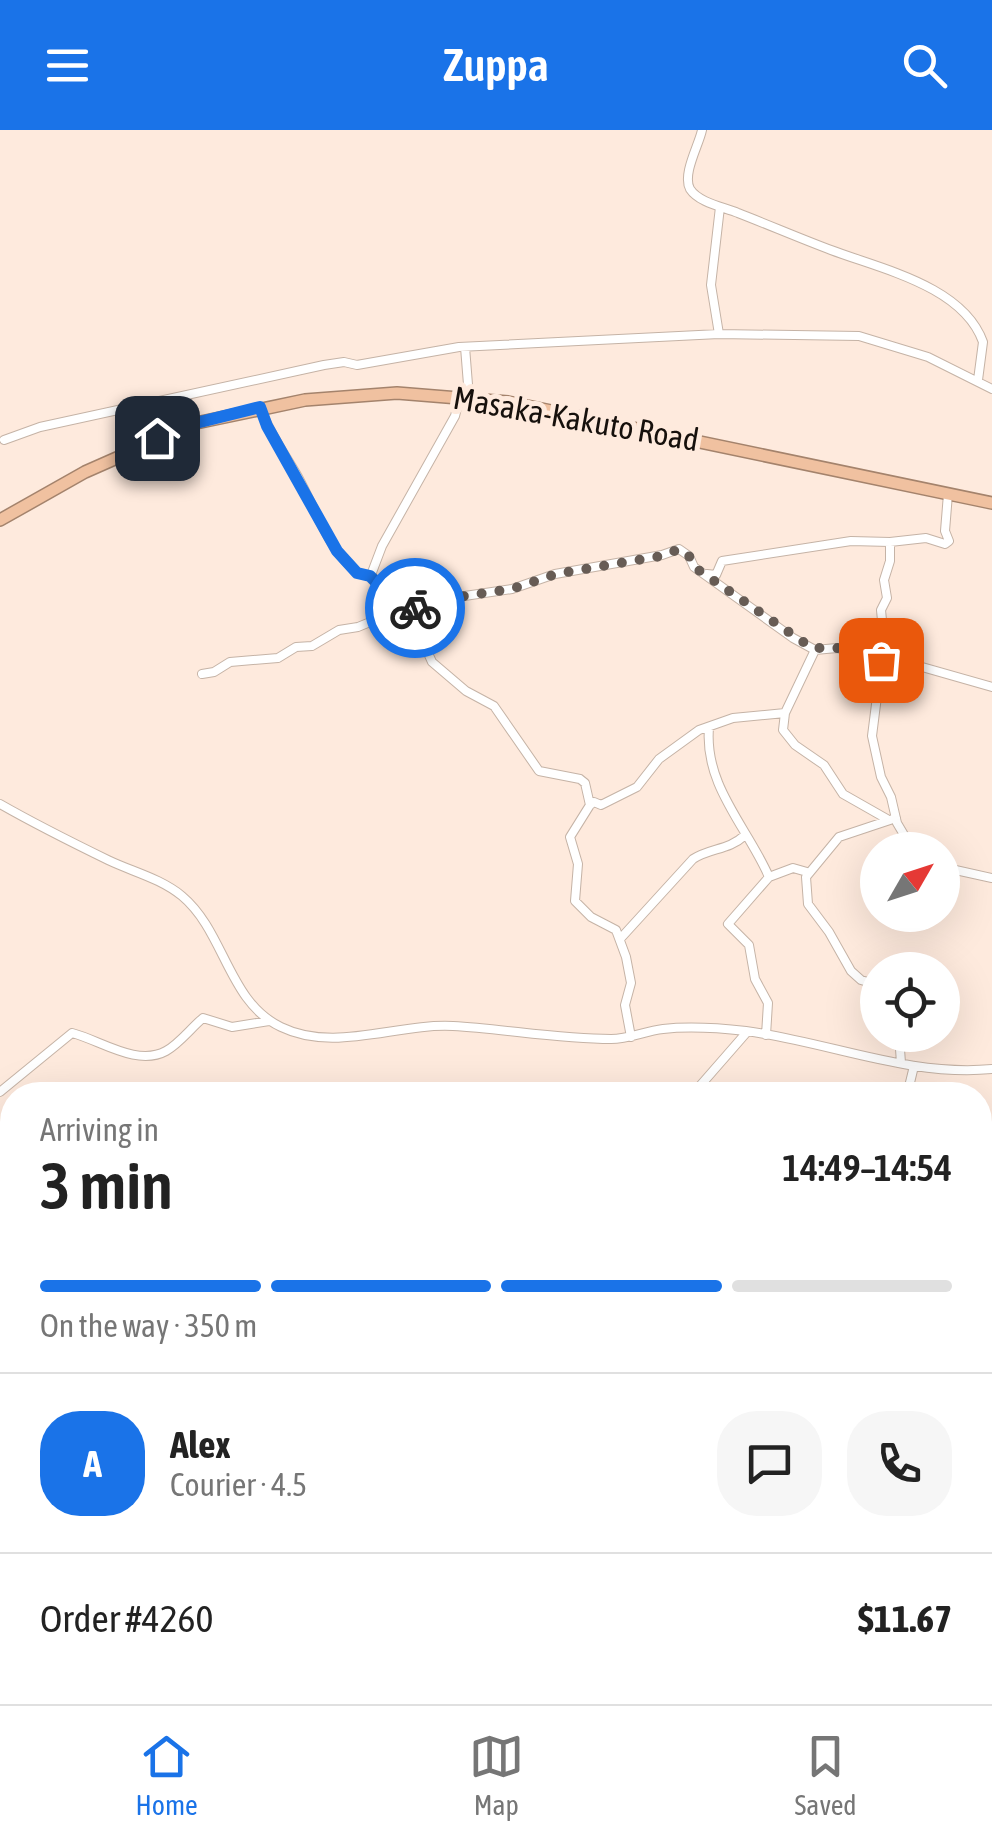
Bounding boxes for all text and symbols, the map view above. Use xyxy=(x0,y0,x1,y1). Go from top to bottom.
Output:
icon: menu xyxy=(40,38,95,93)
icon: search xyxy=(897,38,952,93)
text: Zuppa xyxy=(443,39,549,91)
street label: Masaka-Kakuto Road xyxy=(451,379,702,458)
pin xyxy=(115,396,200,481)
icon: home xyxy=(130,411,185,466)
courier xyxy=(365,558,465,658)
icon: bike xyxy=(388,581,443,636)
pin xyxy=(839,618,924,703)
icon: bag xyxy=(854,633,909,688)
north arrow xyxy=(860,832,960,932)
map controls xyxy=(860,832,960,1052)
button: locate xyxy=(860,952,960,1052)
text: Arriving in xyxy=(40,1111,159,1148)
text: 14:49–14:54 xyxy=(782,1146,952,1189)
text: 3 min xyxy=(40,1148,173,1223)
text: On the way · 350 m xyxy=(40,1307,257,1344)
button: chat xyxy=(717,1411,822,1516)
button: phone xyxy=(847,1411,952,1516)
text: Alex xyxy=(170,1423,231,1466)
text: A xyxy=(83,1442,102,1485)
text: Courier · 4.5 xyxy=(170,1466,307,1503)
text: Order #4260 xyxy=(40,1597,213,1640)
text: $11.67 xyxy=(858,1597,952,1640)
tab: Home xyxy=(135,1729,198,1821)
tab: Map xyxy=(469,1729,524,1821)
tab: Saved xyxy=(795,1729,857,1821)

